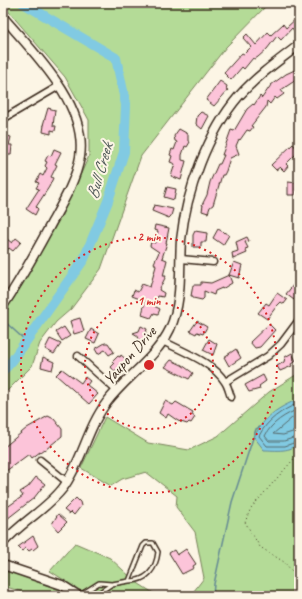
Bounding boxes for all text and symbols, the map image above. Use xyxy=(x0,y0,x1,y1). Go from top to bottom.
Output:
water label: Bull Creek xyxy=(82,138,118,201)
text: 2 min xyxy=(138,229,161,245)
text: 1 min xyxy=(138,293,161,309)
street label: Yaupon Drive xyxy=(99,321,162,389)
centre of rings xyxy=(142,358,156,372)

